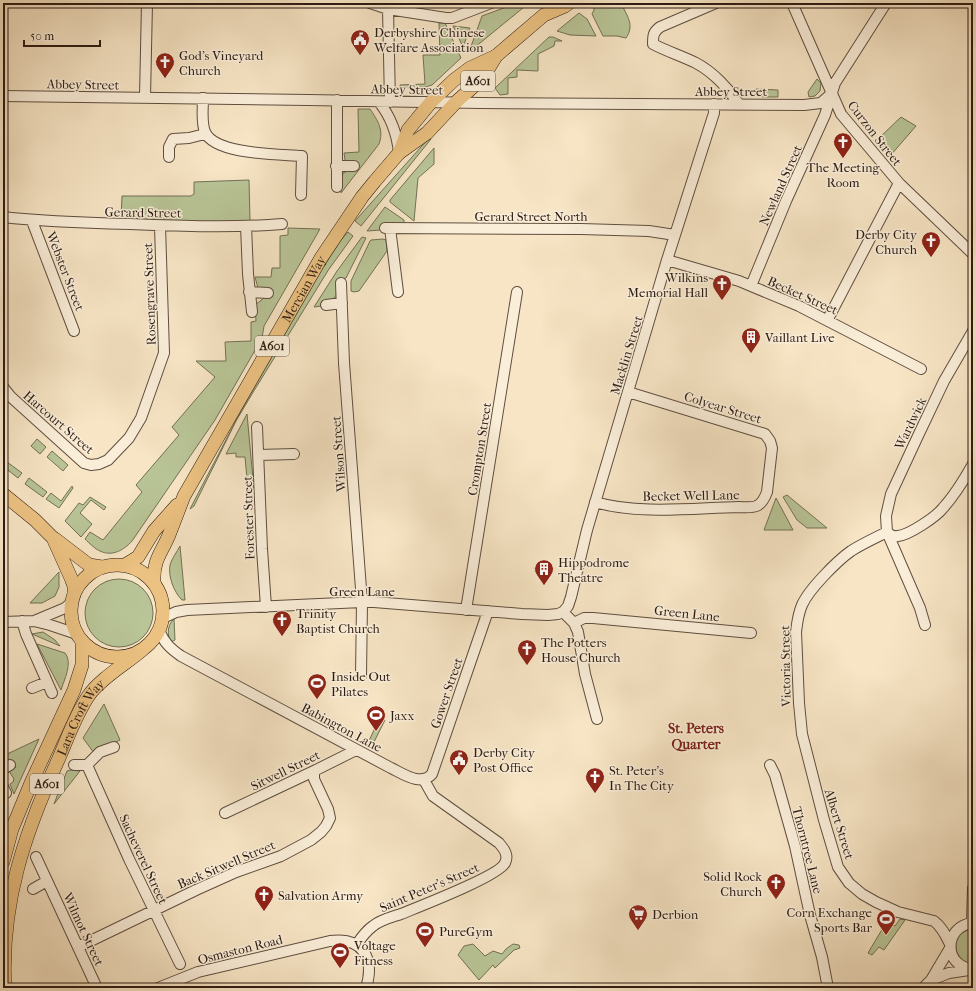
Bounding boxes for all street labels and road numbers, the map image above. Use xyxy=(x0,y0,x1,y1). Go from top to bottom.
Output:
road number: A601 xyxy=(461,71,495,91)
street label: Abbey Street xyxy=(46,76,120,93)
street label: Abbey Street xyxy=(370,81,444,98)
street label: Abbey Street xyxy=(694,84,767,99)
street label: Curzon Street xyxy=(845,98,905,169)
street label: Newland Street xyxy=(756,142,805,228)
street label: Gerard Street xyxy=(105,204,182,221)
street label: Gerard Street North xyxy=(474,209,588,224)
street label: Webster Street xyxy=(43,229,88,313)
street label: Rosengrave Street xyxy=(140,242,159,346)
street label: Mercian Way xyxy=(279,252,329,325)
street label: Becket Street xyxy=(765,273,841,318)
street label: Macklin Street xyxy=(607,313,646,397)
road number: A601 xyxy=(255,336,289,356)
street label: Harcourt Street xyxy=(20,388,97,457)
street label: Colyear Street xyxy=(682,389,764,426)
street label: Wardwick xyxy=(891,394,930,453)
street label: Crompton Street xyxy=(465,401,494,497)
street label: Wilson Street xyxy=(328,415,349,493)
street label: Forester Street xyxy=(240,475,257,560)
street label: Becket Well Lane xyxy=(642,487,740,504)
street label: Green Lane xyxy=(329,584,395,599)
street label: Green Lane xyxy=(654,603,721,624)
street label: Victoria Street xyxy=(777,625,794,708)
street label: Gower Street xyxy=(427,655,466,731)
street label: Lara Croft Way xyxy=(54,675,108,758)
street label: Babington Lane xyxy=(299,700,385,755)
street label: Sitwell Street xyxy=(248,747,323,794)
road number: A601 xyxy=(30,774,64,794)
street label: Albert Street xyxy=(821,786,857,861)
street label: Thorntree Lane xyxy=(789,805,826,896)
street label: Sacheverel Street xyxy=(116,812,171,907)
street label: Back Sitwell Street xyxy=(175,837,278,892)
street label: Saint Peter's Street xyxy=(377,860,482,915)
street label: Wilmot Street xyxy=(60,889,107,969)
street label: Osmaston Road xyxy=(196,931,285,967)

